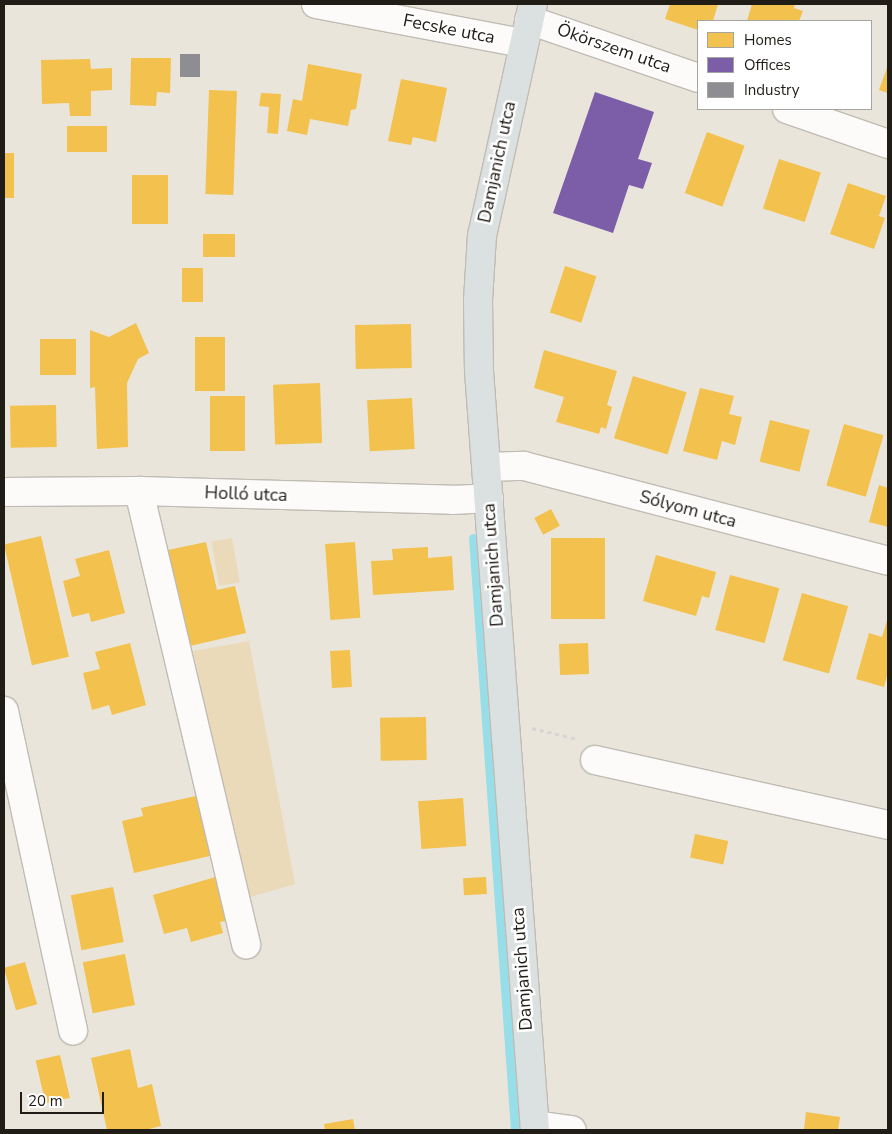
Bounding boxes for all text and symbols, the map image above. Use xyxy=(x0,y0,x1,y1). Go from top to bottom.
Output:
street label: Fecske utca xyxy=(401,10,497,48)
street label: Ökörszem utca xyxy=(554,18,674,78)
legend xyxy=(697,20,872,110)
text: Homes xyxy=(744,30,792,50)
text: Offices xyxy=(744,55,791,75)
text: Industry xyxy=(744,80,799,100)
street label: Damjanich utca xyxy=(474,99,520,225)
street label: Holló utca xyxy=(204,482,288,506)
street label: Sólyom utca xyxy=(637,486,739,532)
street label: Damjanich utca xyxy=(478,503,508,627)
street label: Damjanich utca xyxy=(507,907,537,1031)
scale bar xyxy=(22,1082,106,1114)
text: 20 m xyxy=(28,1091,63,1111)

